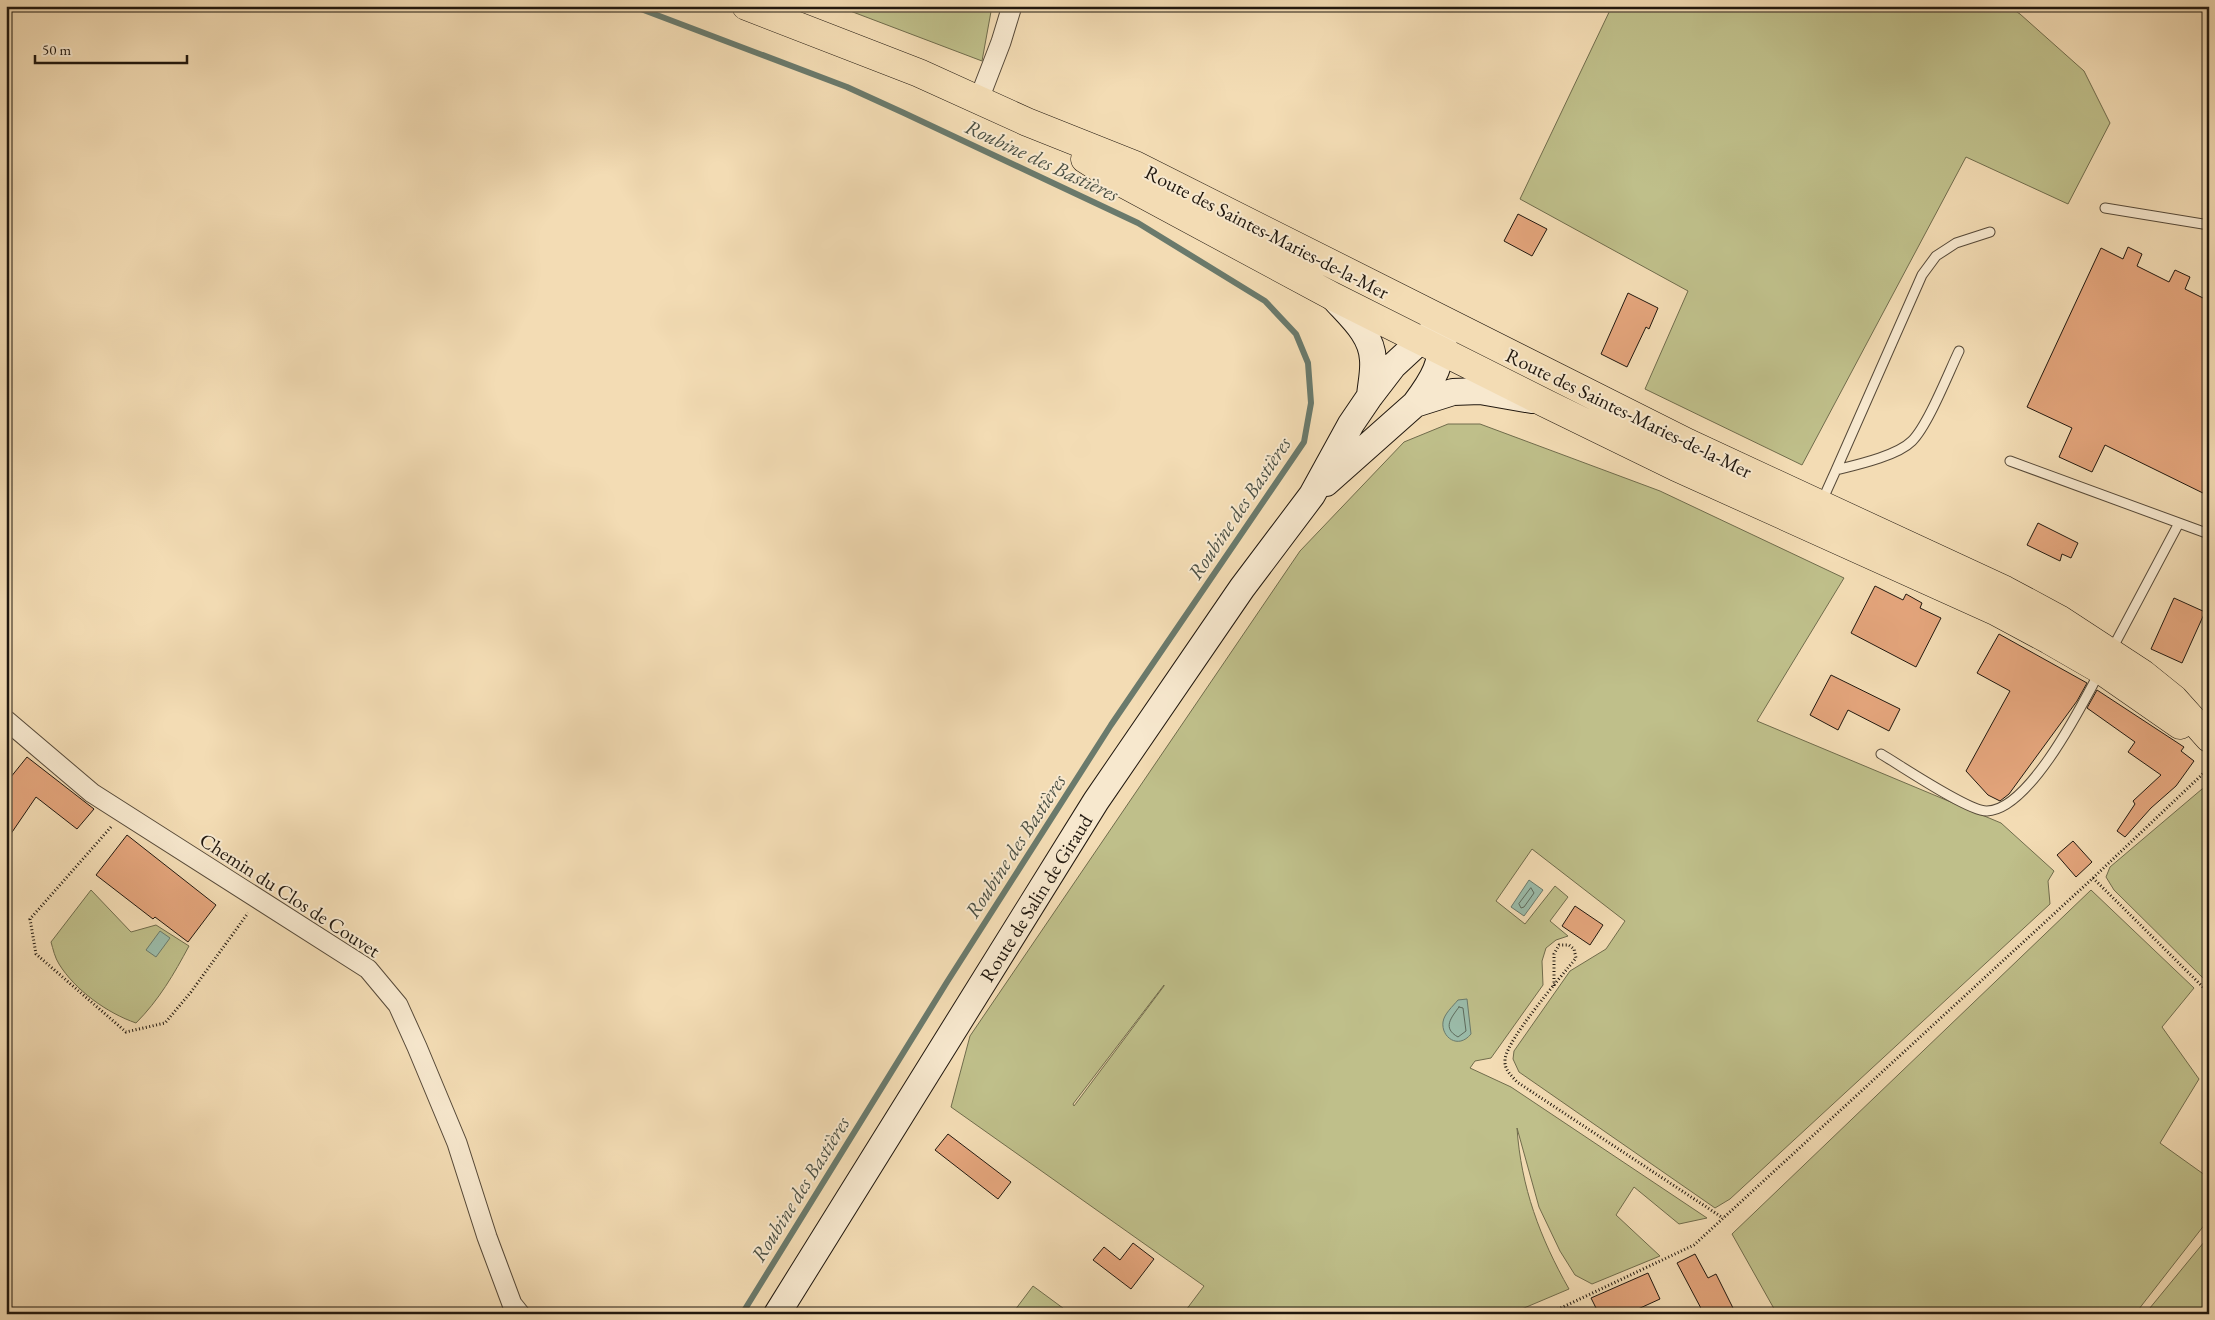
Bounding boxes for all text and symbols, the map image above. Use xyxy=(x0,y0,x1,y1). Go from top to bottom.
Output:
scale bar xyxy=(35,32,188,64)
text: 50 m xyxy=(42,40,71,59)
water label: Roubine des Bastières xyxy=(961,113,1123,207)
street label: Route des Saintes-Maries-de-la-Mer xyxy=(1141,159,1394,305)
street label: Route des Saintes-Maries-de-la-Mer xyxy=(1502,342,1757,484)
water label: Roubine des Bastières xyxy=(1181,431,1297,585)
water label: Roubine des Bastières xyxy=(958,769,1072,923)
street label: Route de Salin de Giraud xyxy=(974,809,1099,987)
street label: Chemin du Clos de Couvet xyxy=(195,827,386,964)
water label: Roubine des Bastières xyxy=(744,1111,856,1267)

